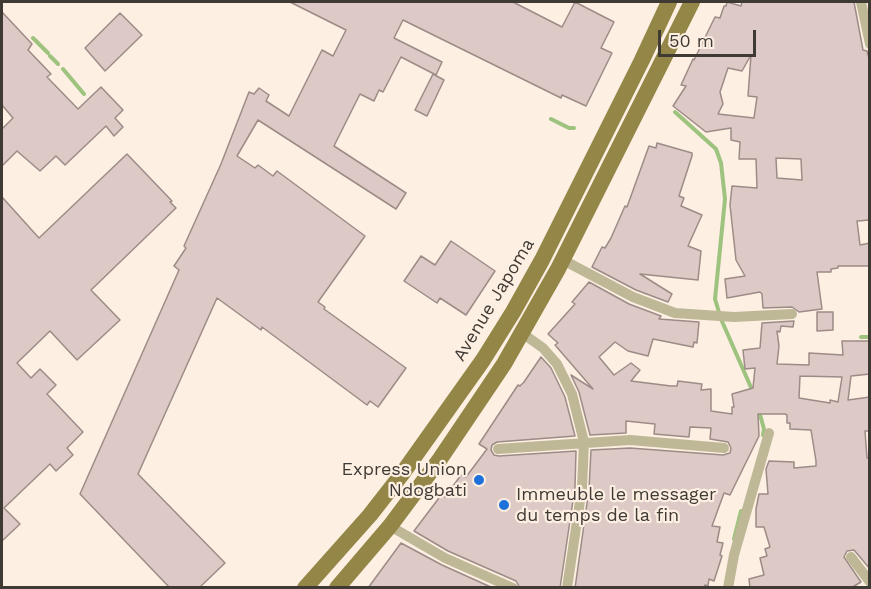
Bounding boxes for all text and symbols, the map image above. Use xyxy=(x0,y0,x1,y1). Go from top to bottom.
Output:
scale bar xyxy=(661,18,758,56)
text: 50 m xyxy=(669,30,714,51)
street label: Avenue Japoma xyxy=(449,235,539,365)
place label: Express Union Ndogbati xyxy=(342,459,467,502)
marker: Express Union Ndogbati xyxy=(472,473,486,487)
place label: Immeuble le messager du temps de la fin xyxy=(516,484,716,526)
marker: Immeuble le messager du temps de la fin xyxy=(497,498,511,512)

